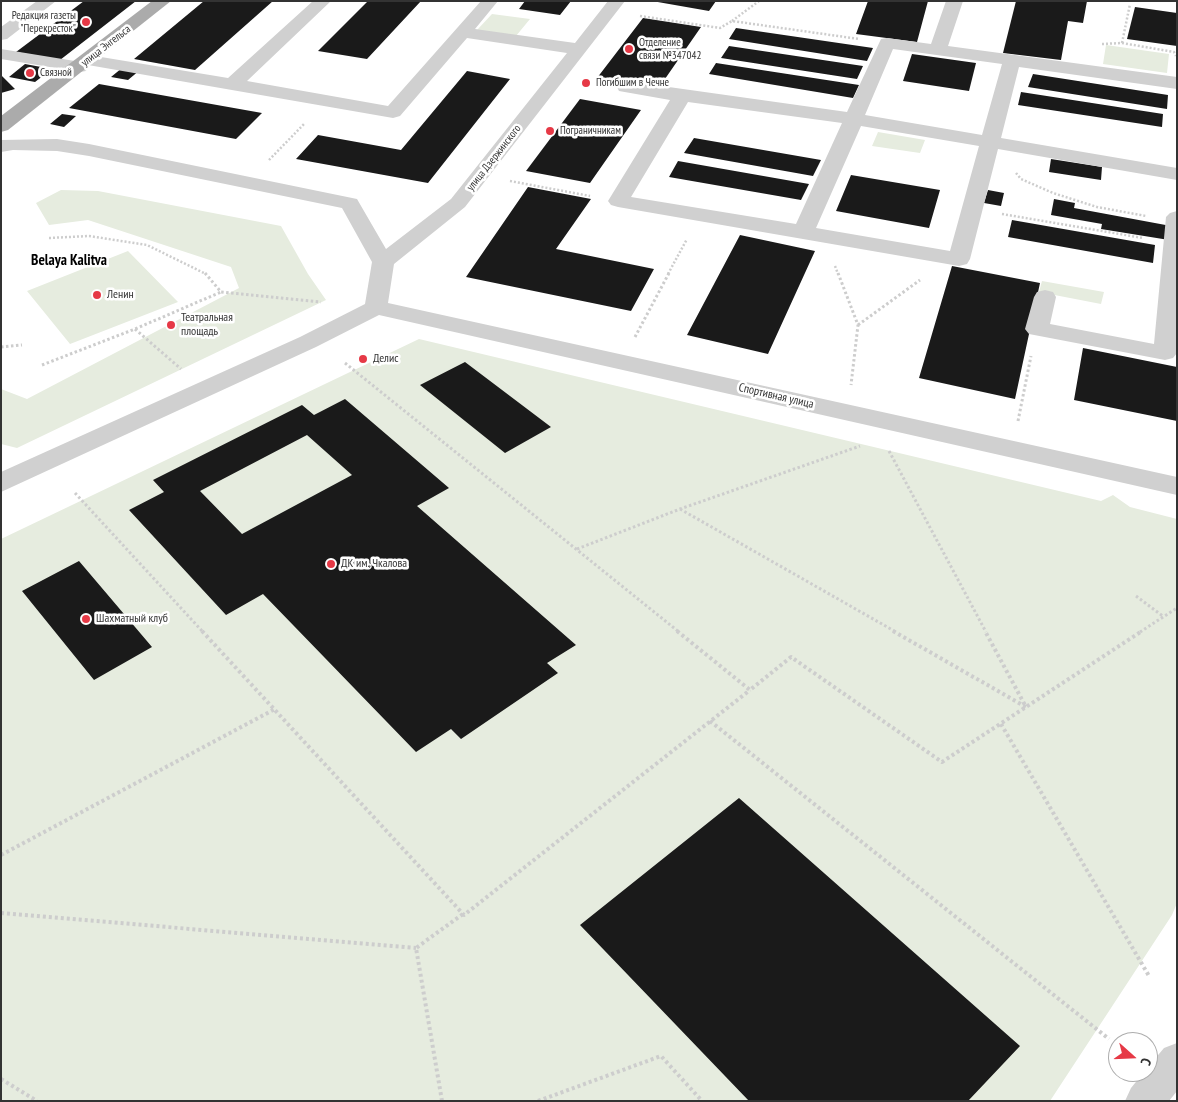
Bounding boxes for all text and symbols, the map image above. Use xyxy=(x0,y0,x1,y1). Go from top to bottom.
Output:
place label: Редакция газеты "Перекресток" xyxy=(12,9,76,35)
marker: Редакция газеты "Перекресток" xyxy=(80,16,92,28)
street label: улица Энгельса xyxy=(79,23,133,69)
place label: Отделение связи №347042 xyxy=(639,36,701,62)
marker: Отделение связи №347042 xyxy=(623,43,635,55)
place label: Связной xyxy=(40,66,72,80)
marker: Связной xyxy=(24,67,36,79)
place label: Погибшим в Чечне xyxy=(596,76,669,90)
marker: Погибшим в Чечне xyxy=(580,77,592,89)
street label: улица Дзержинского xyxy=(464,122,524,194)
place label: Пограничникам xyxy=(560,124,621,138)
marker: Пограничникам xyxy=(544,125,556,137)
district label: Belaya Kalitva xyxy=(31,252,107,270)
place label: Ленин xyxy=(107,288,134,302)
marker: Ленин xyxy=(91,289,103,301)
place label: Театральная площадь xyxy=(181,311,233,339)
marker: Театральная площадь xyxy=(165,319,177,331)
place label: Делис xyxy=(373,352,398,366)
marker: Делис xyxy=(357,353,369,365)
street label: Спортивная улица xyxy=(737,380,815,412)
place label: ДК им. Чкалова xyxy=(341,557,407,571)
marker: ДК им. Чкалова xyxy=(325,558,337,570)
place label: Шахматный клуб xyxy=(96,612,168,626)
marker: Шахматный клуб xyxy=(80,613,92,625)
north arrow xyxy=(1108,1032,1158,1082)
text: С xyxy=(1137,1056,1156,1068)

